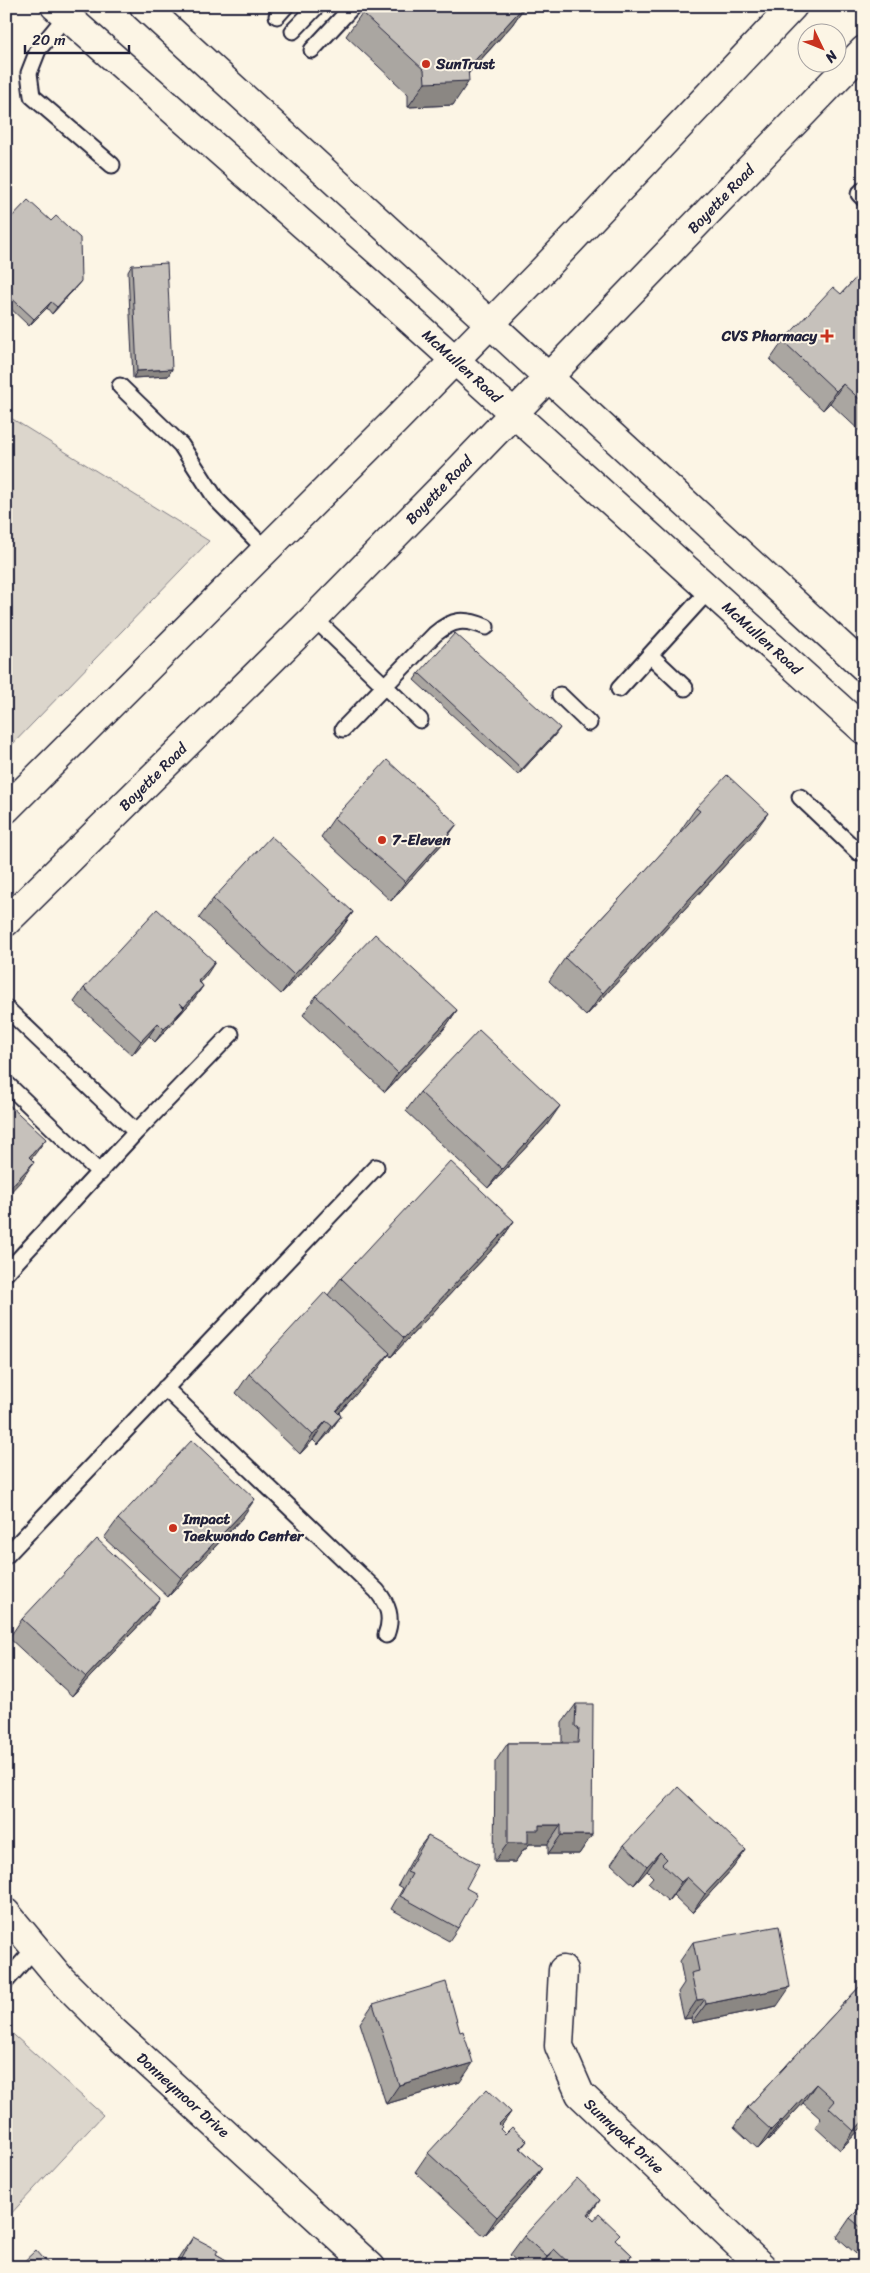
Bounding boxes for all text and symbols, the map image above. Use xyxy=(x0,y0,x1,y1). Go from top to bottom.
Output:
scale bar xyxy=(25,22,129,54)
north arrow xyxy=(798,22,848,72)
text: 20 m xyxy=(32,27,66,53)
text: N xyxy=(818,44,844,69)
place label: SunTrust xyxy=(435,51,496,77)
marker: SunTrust xyxy=(420,58,432,70)
street label: Boyette Road xyxy=(681,157,762,240)
street label: McMullen Road xyxy=(416,323,509,410)
place label: CVS Pharmacy xyxy=(721,323,818,349)
marker: CVS Pharmacy xyxy=(821,330,833,342)
street label: Boyette Road xyxy=(399,448,480,531)
street label: McMullen Road xyxy=(716,595,809,682)
street label: Boyette Road xyxy=(113,736,194,817)
place label: 7-Eleven xyxy=(392,827,452,853)
marker: 7-Eleven xyxy=(376,834,388,846)
place label: Impact Taekwondo Center xyxy=(182,1506,305,1549)
marker: Impact Taekwondo Center xyxy=(167,1522,179,1534)
street label: Donneymoor Drive xyxy=(130,2046,236,2144)
street label: Sunnyoak Drive xyxy=(578,2092,670,2181)

